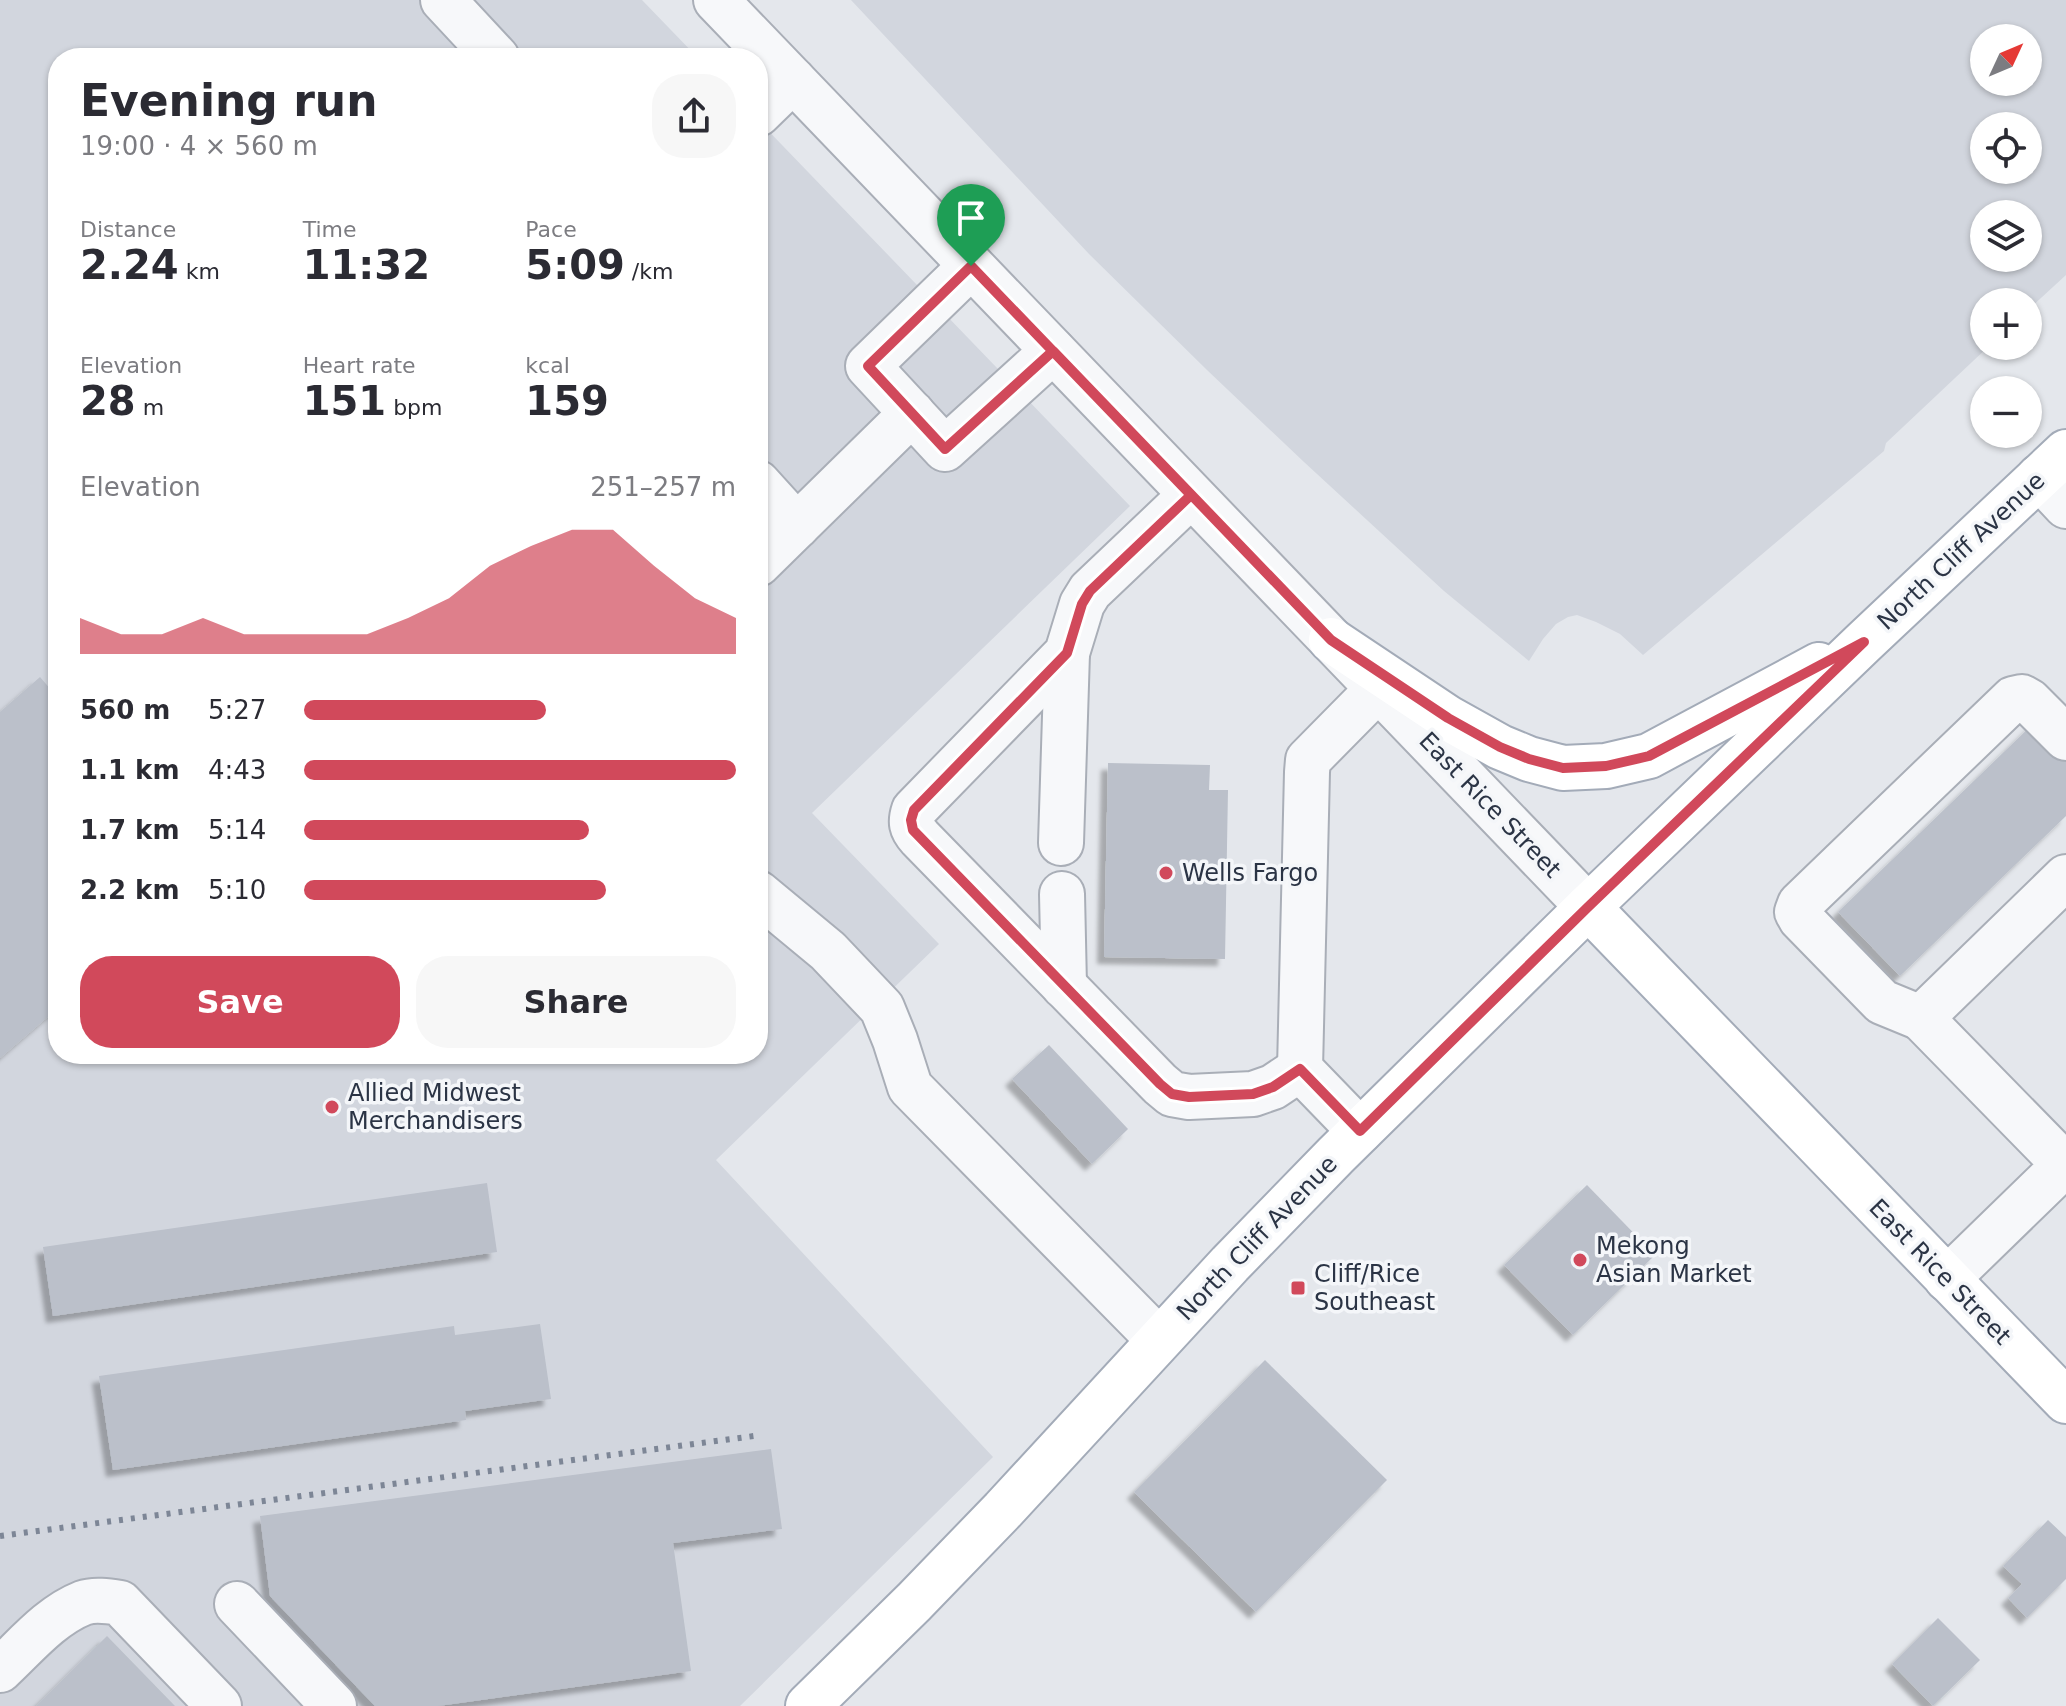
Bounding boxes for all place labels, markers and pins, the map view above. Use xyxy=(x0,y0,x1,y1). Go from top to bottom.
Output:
pin xyxy=(937,184,1005,266)
place label: Wells Fargo xyxy=(1182,859,1318,887)
marker: Wells Fargo xyxy=(1157,864,1175,882)
place label: Allied Midwest Merchandisers xyxy=(348,1079,523,1135)
marker: Allied Midwest Merchandisers xyxy=(323,1098,341,1116)
place label: Mekong Asian Market xyxy=(1596,1232,1752,1288)
marker: Mekong Asian Market xyxy=(1571,1251,1589,1269)
place label: Cliff/Rice Southeast xyxy=(1314,1260,1435,1316)
marker: Cliff/Rice Southeast xyxy=(1289,1279,1307,1297)

